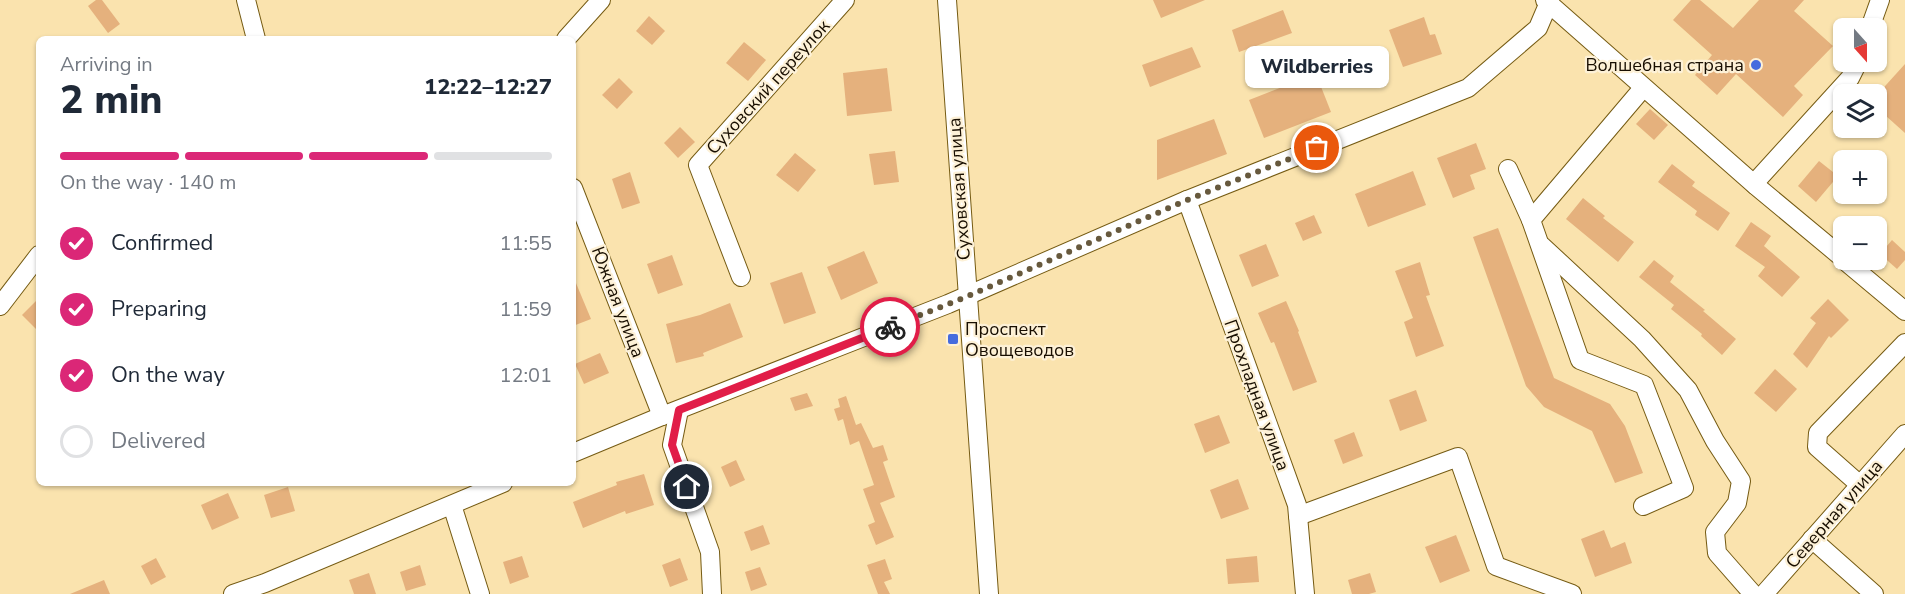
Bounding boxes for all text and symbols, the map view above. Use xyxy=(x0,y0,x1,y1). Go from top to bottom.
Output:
street label: Суховский переулок xyxy=(701,14,835,160)
north arrow xyxy=(1833,18,1887,72)
map controls xyxy=(1833,18,1887,270)
callout: Wildberries xyxy=(1245,46,1389,88)
text: Arriving in xyxy=(60,51,153,78)
text: Wildberries xyxy=(1261,53,1373,80)
place label: Волшебная страна xyxy=(1585,53,1744,77)
marker: Волшебная страна xyxy=(1749,58,1763,72)
text: 12:22–12:27 xyxy=(424,72,552,102)
text: 2 min xyxy=(60,74,163,127)
button: layers xyxy=(1833,84,1887,138)
street label: Суховская улица xyxy=(942,117,976,261)
pin xyxy=(1291,122,1342,173)
icon: bag xyxy=(1300,131,1333,164)
button: + xyxy=(1833,150,1887,204)
text: On the way · 140 m xyxy=(60,169,236,196)
button: − xyxy=(1833,216,1887,270)
icon: check xyxy=(60,227,93,260)
text: Confirmed xyxy=(111,228,213,258)
text: 11:55 xyxy=(499,230,552,257)
street label: Южная улица xyxy=(586,243,650,361)
icon: check xyxy=(60,293,93,326)
text: Preparing xyxy=(111,294,207,324)
text: 11:59 xyxy=(499,296,552,323)
courier xyxy=(860,297,920,357)
icon: bike xyxy=(874,311,907,344)
street label: Прохладная улица xyxy=(1218,316,1296,474)
place label: Проспект Овощеводов xyxy=(965,317,1074,362)
marker: Проспект Овощеводов xyxy=(946,332,960,346)
icon: check xyxy=(60,359,93,392)
text: On the way xyxy=(111,360,225,390)
text: 12:01 xyxy=(499,362,552,389)
text: Delivered xyxy=(111,426,206,456)
street label: Северная улица xyxy=(1780,455,1888,573)
pin xyxy=(661,461,712,512)
icon: home xyxy=(670,470,703,503)

